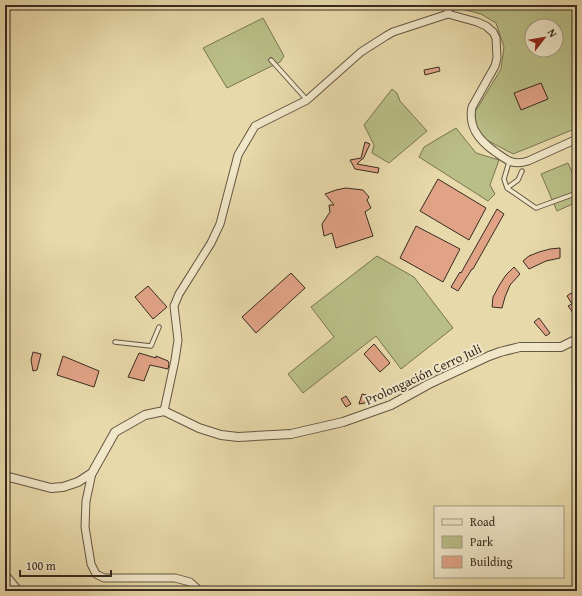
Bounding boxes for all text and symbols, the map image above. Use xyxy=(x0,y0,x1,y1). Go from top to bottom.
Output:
north arrow xyxy=(524,18,564,58)
text: N xyxy=(544,26,562,41)
street label: Prolongación Cerro Juli xyxy=(362,339,485,410)
legend xyxy=(434,506,564,578)
text: Road xyxy=(470,513,496,530)
text: Park xyxy=(470,533,494,550)
scale bar xyxy=(20,552,111,578)
text: Building xyxy=(470,553,513,570)
text: 100 m xyxy=(26,557,56,574)

